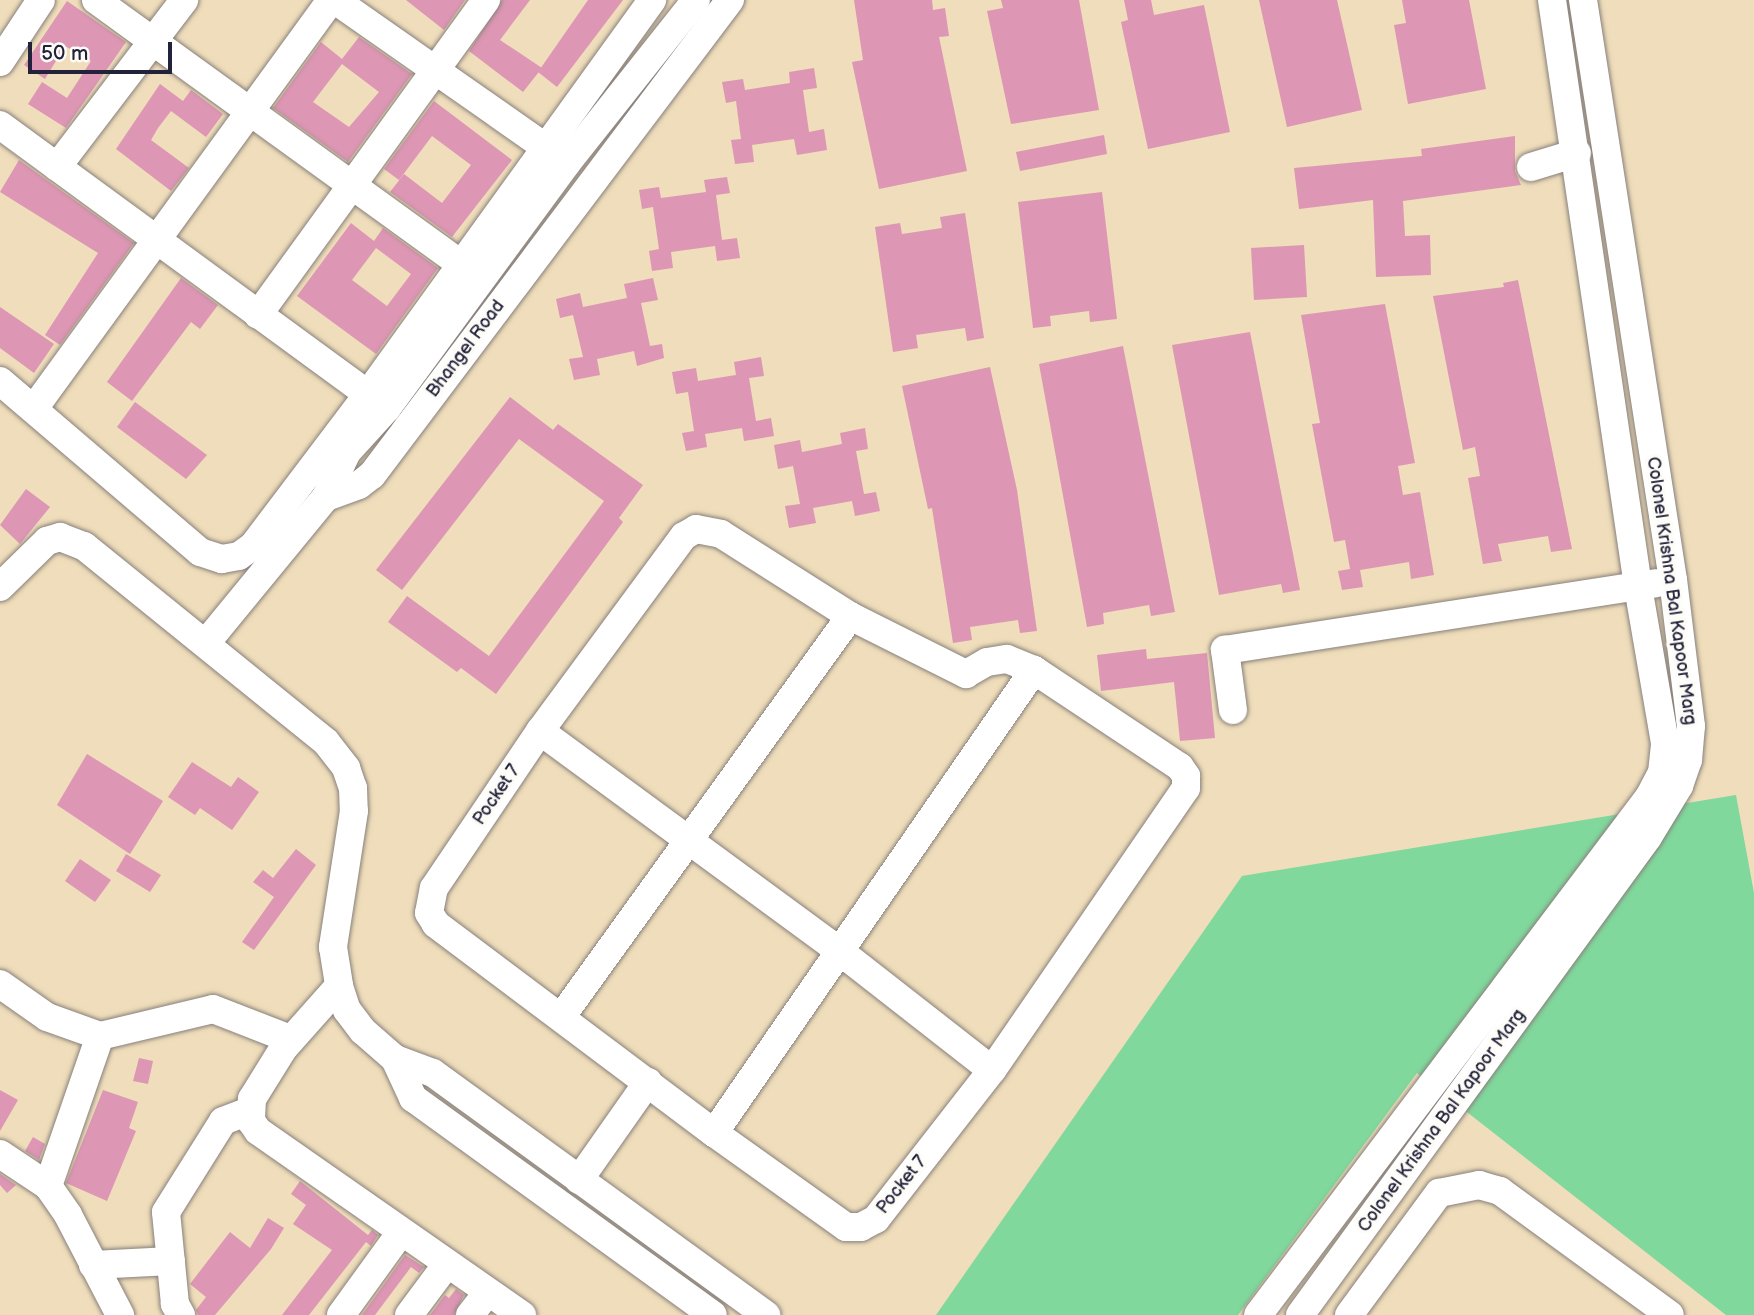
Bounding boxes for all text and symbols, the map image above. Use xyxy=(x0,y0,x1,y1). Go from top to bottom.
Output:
scale bar xyxy=(32,28,175,72)
text: 50 m xyxy=(41,41,88,66)
street label: Bhangel Road xyxy=(422,296,510,402)
street label: Colonel Krishna Bal Kapoor Marg xyxy=(1641,455,1701,727)
street label: Pocket 7 xyxy=(469,760,525,830)
street label: Colonel Krishna Bal Kapoor Marg xyxy=(1354,1005,1530,1237)
street label: Pocket 7 xyxy=(872,1151,932,1219)

